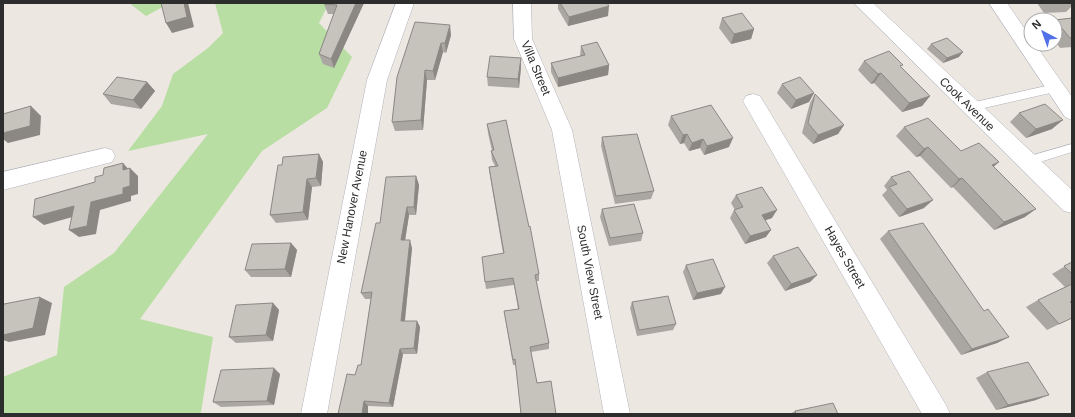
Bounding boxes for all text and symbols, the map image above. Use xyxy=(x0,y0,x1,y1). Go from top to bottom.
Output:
north arrow xyxy=(1023,12,1063,52)
text: N xyxy=(1030,17,1043,32)
street label: Villa Street xyxy=(518,39,554,98)
street label: Cook Avenue xyxy=(937,74,998,134)
street label: New Hanover Avenue xyxy=(334,148,370,265)
street label: Hayes Street xyxy=(822,223,869,291)
street label: South View Street xyxy=(574,224,606,321)

